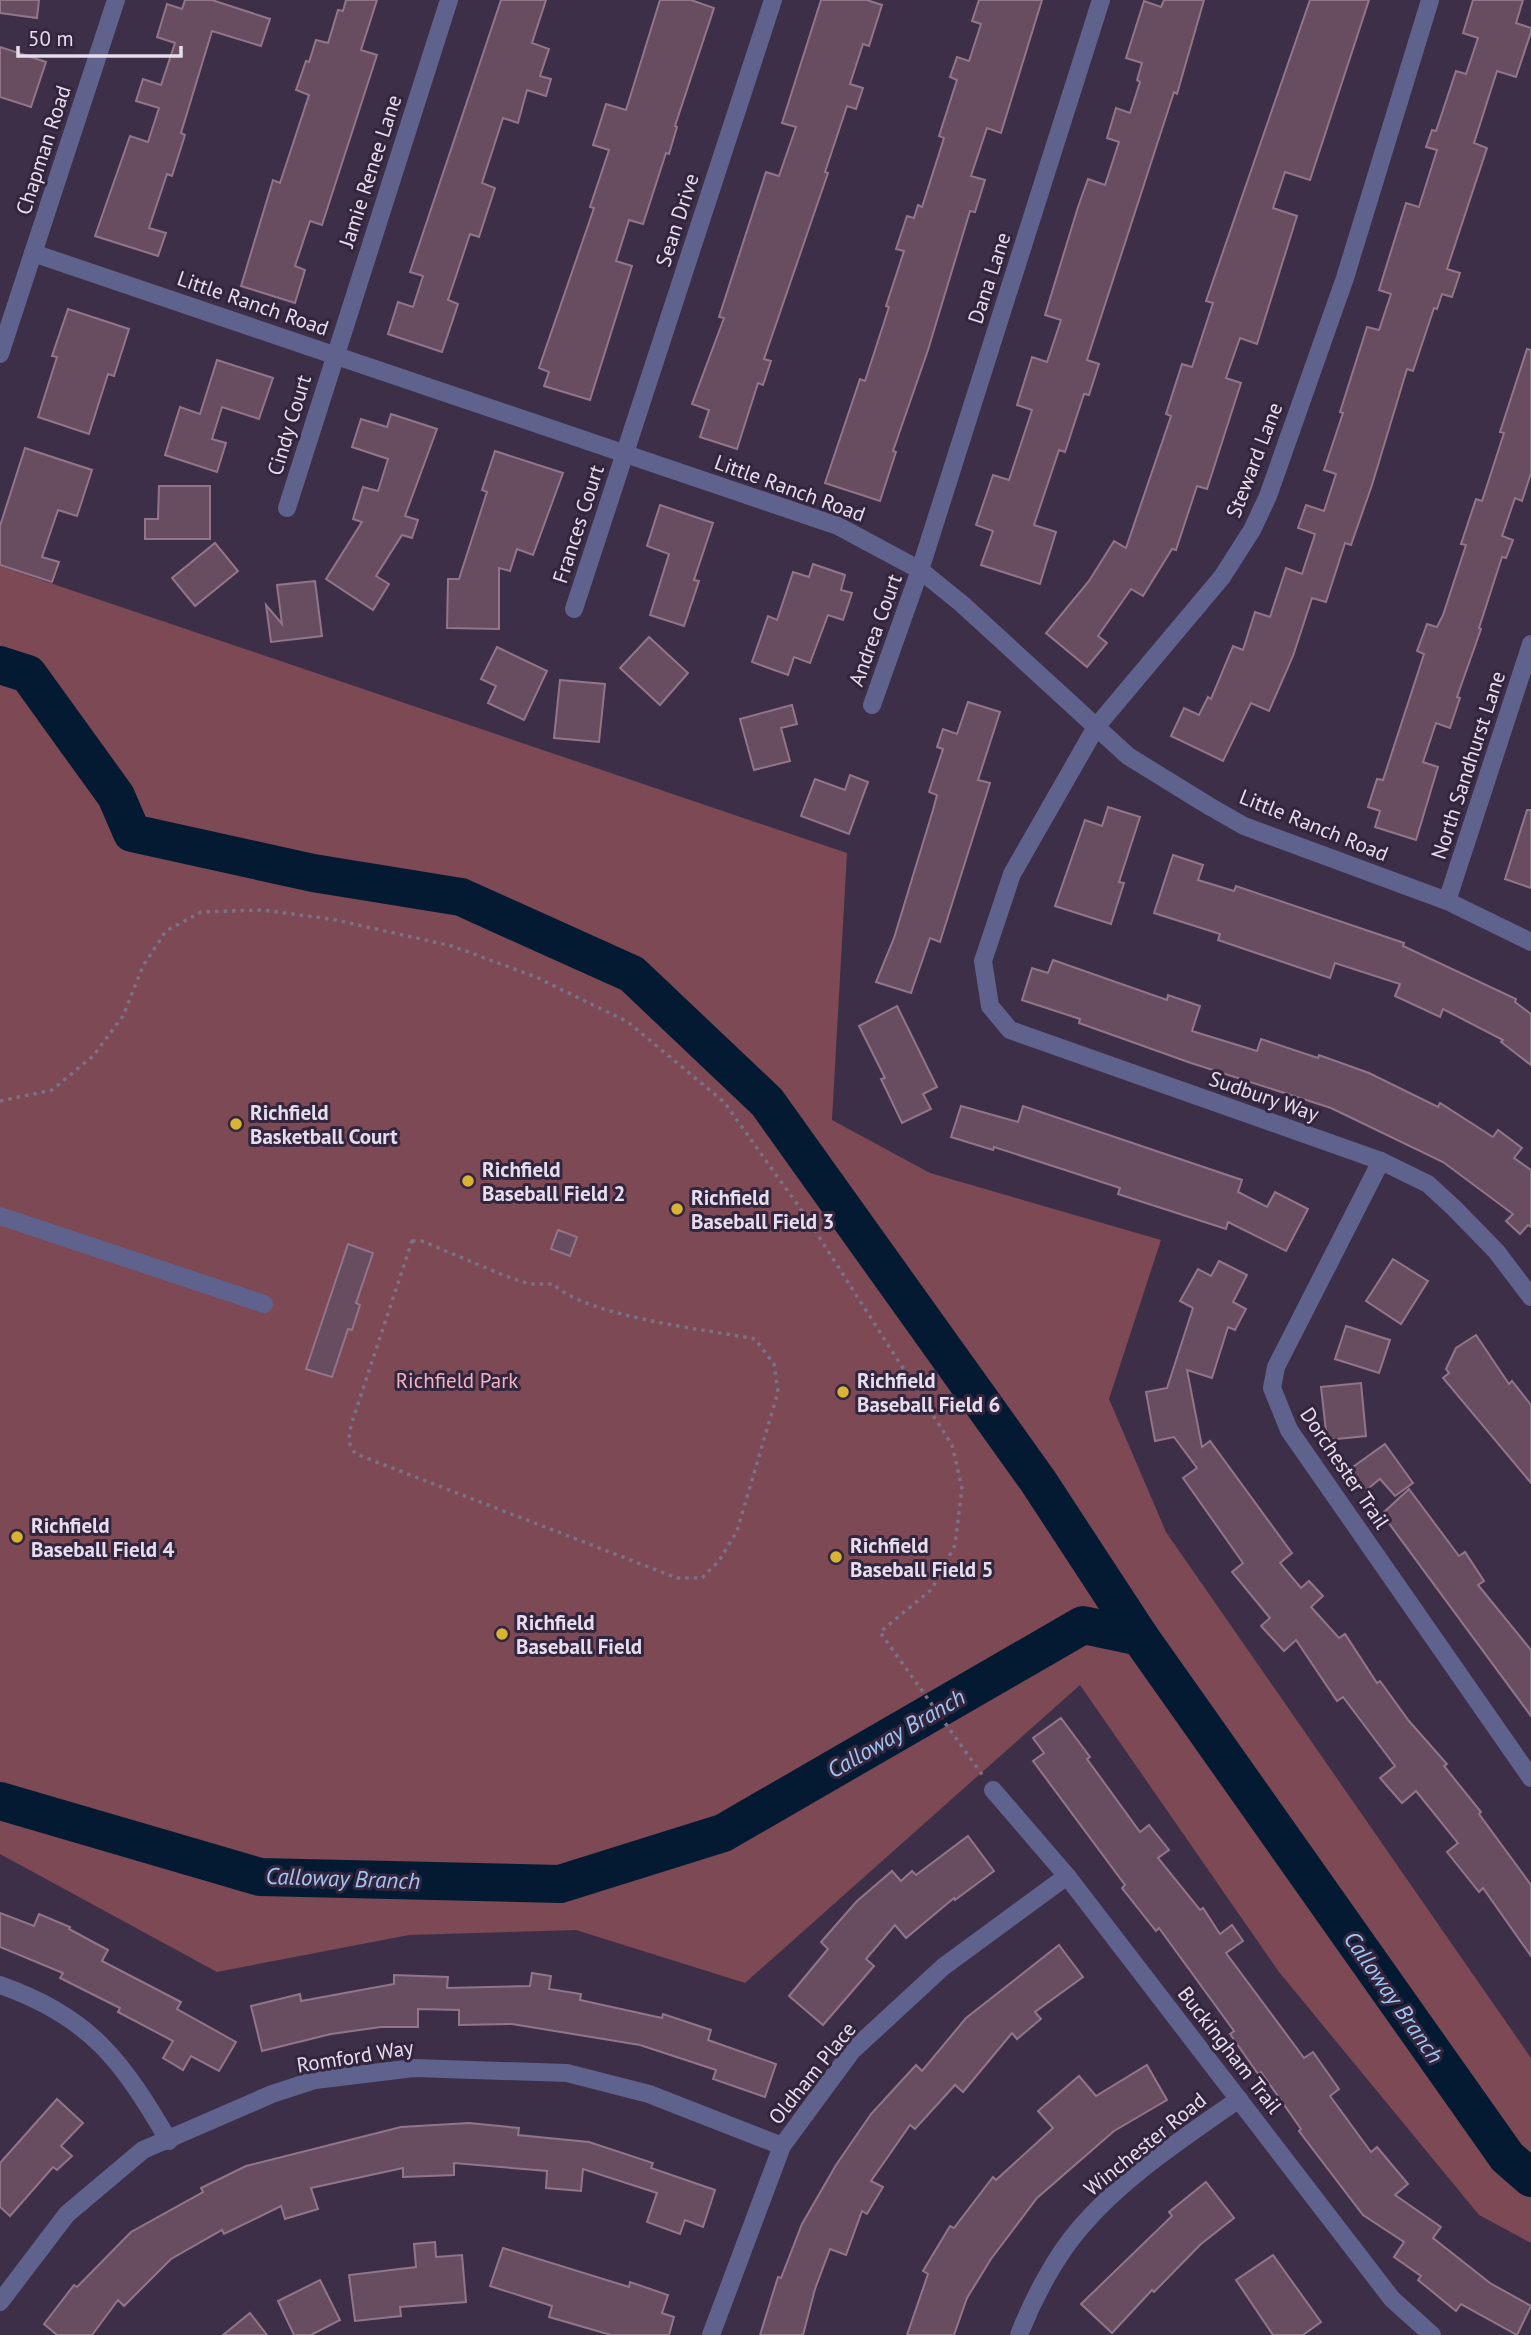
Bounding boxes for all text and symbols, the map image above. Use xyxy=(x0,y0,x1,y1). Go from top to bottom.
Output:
scale bar xyxy=(18,14,180,58)
text: 50 m xyxy=(28,25,74,52)
street label: Chapman Road xyxy=(9,82,77,218)
street label: Jamie Renee Lane xyxy=(332,91,407,252)
street label: Sean Drive xyxy=(649,170,705,270)
street label: Dana Lane xyxy=(962,229,1016,327)
street label: Little Ranch Road xyxy=(174,264,332,342)
street label: Cindy Court xyxy=(261,371,317,479)
street label: Steward Lane xyxy=(1220,398,1288,522)
street label: Little Ranch Road xyxy=(711,448,869,528)
street label: Frances Court xyxy=(546,461,610,587)
street label: Andrea Court xyxy=(842,570,908,690)
street label: North Sandhurst Lane xyxy=(1425,668,1511,862)
street label: Little Ranch Road xyxy=(1236,783,1392,867)
street label: Sudbury Way xyxy=(1205,1065,1323,1127)
place label: Richfield Basketball Court xyxy=(250,1099,398,1150)
marker: Richfield Basketball Court xyxy=(228,1116,244,1132)
place label: Richfield Baseball Field 2 xyxy=(482,1156,625,1207)
marker: Richfield Baseball Field 2 xyxy=(460,1173,476,1189)
place label: Richfield Baseball Field 3 xyxy=(691,1184,834,1235)
marker: Richfield Baseball Field 3 xyxy=(669,1201,685,1217)
park label: Richfield Park xyxy=(396,1367,518,1394)
place label: Richfield Baseball Field 6 xyxy=(857,1367,1000,1418)
marker: Richfield Baseball Field 6 xyxy=(835,1384,851,1400)
street label: Dorchester Trail xyxy=(1294,1402,1396,1534)
place label: Richfield Baseball Field 4 xyxy=(31,1512,174,1563)
marker: Richfield Baseball Field 4 xyxy=(9,1529,25,1545)
place label: Richfield Baseball Field 5 xyxy=(850,1532,993,1583)
marker: Richfield Baseball Field 5 xyxy=(828,1549,844,1565)
place label: Richfield Baseball Field xyxy=(516,1609,642,1660)
marker: Richfield Baseball Field xyxy=(494,1626,510,1642)
water label: Calloway Branch xyxy=(822,1682,970,1784)
water label: Calloway Branch xyxy=(265,1861,421,1895)
water label: Calloway Branch xyxy=(1338,1925,1450,2069)
street label: Buckingham Trail xyxy=(1172,1981,1288,2119)
street label: Oldham Place xyxy=(762,2016,862,2130)
street label: Romford Way xyxy=(295,2033,416,2079)
street label: Winchester Road xyxy=(1078,2086,1212,2202)

